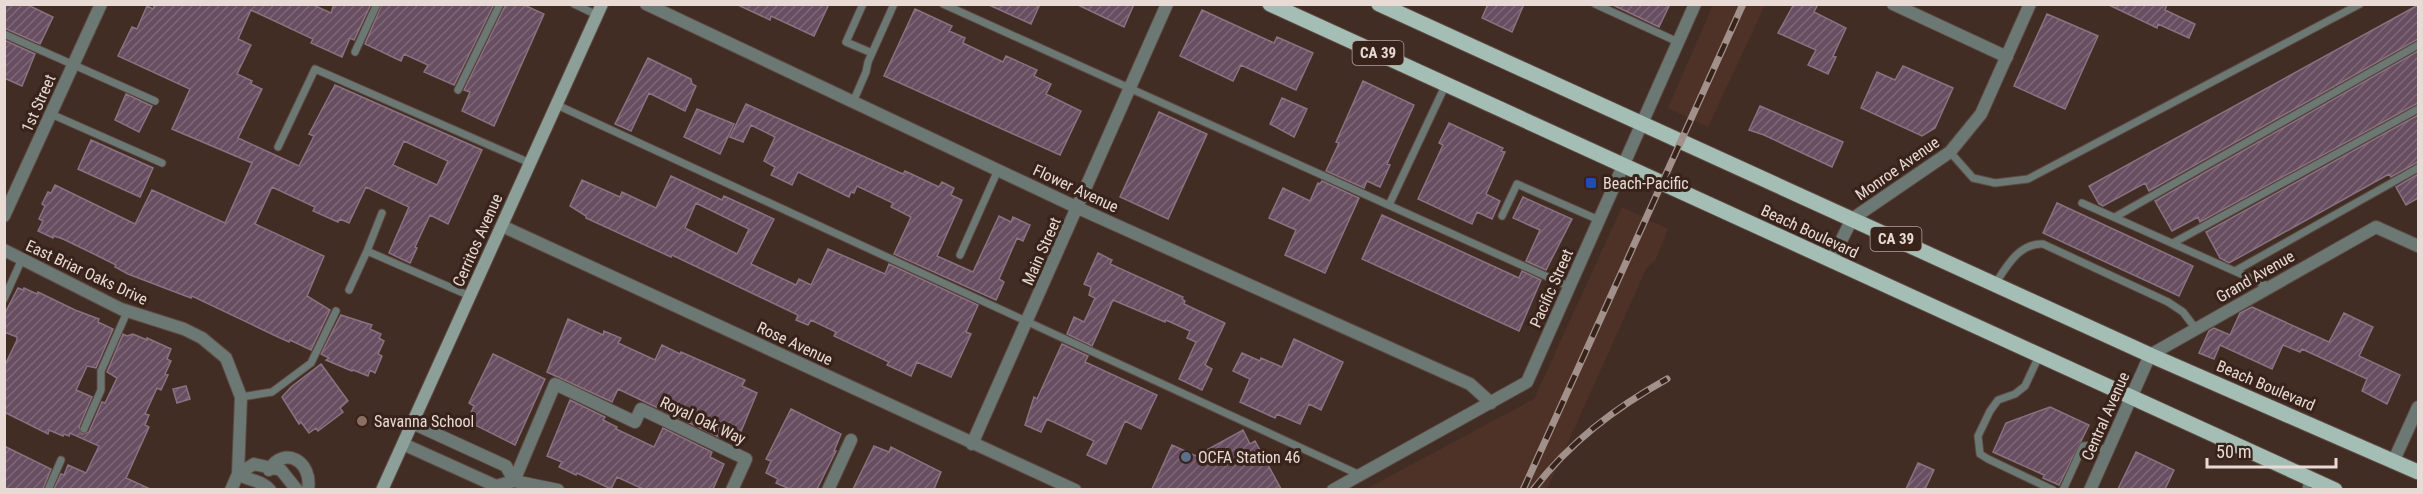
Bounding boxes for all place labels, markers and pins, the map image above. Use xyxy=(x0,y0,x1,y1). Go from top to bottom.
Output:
place label: Beach-Pacific xyxy=(1603,174,1689,193)
marker: Beach-Pacific xyxy=(1584,176,1598,190)
place label: Savanna School xyxy=(374,412,474,431)
marker: Savanna School xyxy=(355,414,369,428)
place label: OCFA Station 46 xyxy=(1198,448,1300,467)
marker: OCFA Station 46 xyxy=(1179,450,1193,464)

